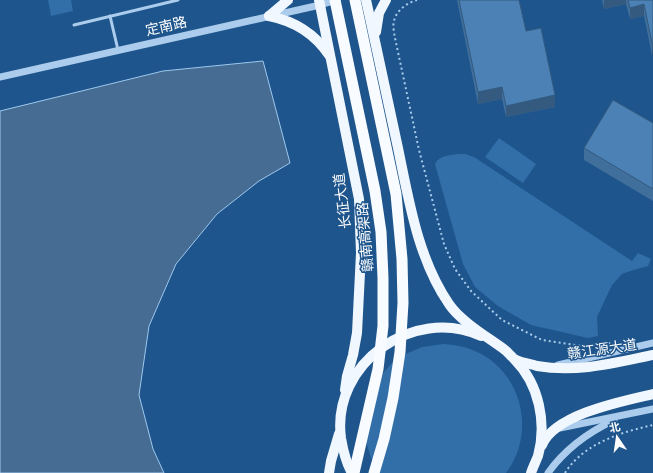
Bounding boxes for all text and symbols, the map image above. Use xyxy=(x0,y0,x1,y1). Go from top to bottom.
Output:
street label: 定南路 xyxy=(144,14,188,39)
street label: 长征大道 xyxy=(332,172,353,230)
street label: 赣南高架路 xyxy=(355,201,376,272)
street label: 赣江源大道 xyxy=(566,337,638,362)
north arrow xyxy=(597,417,637,457)
text: 北 xyxy=(608,421,621,434)

